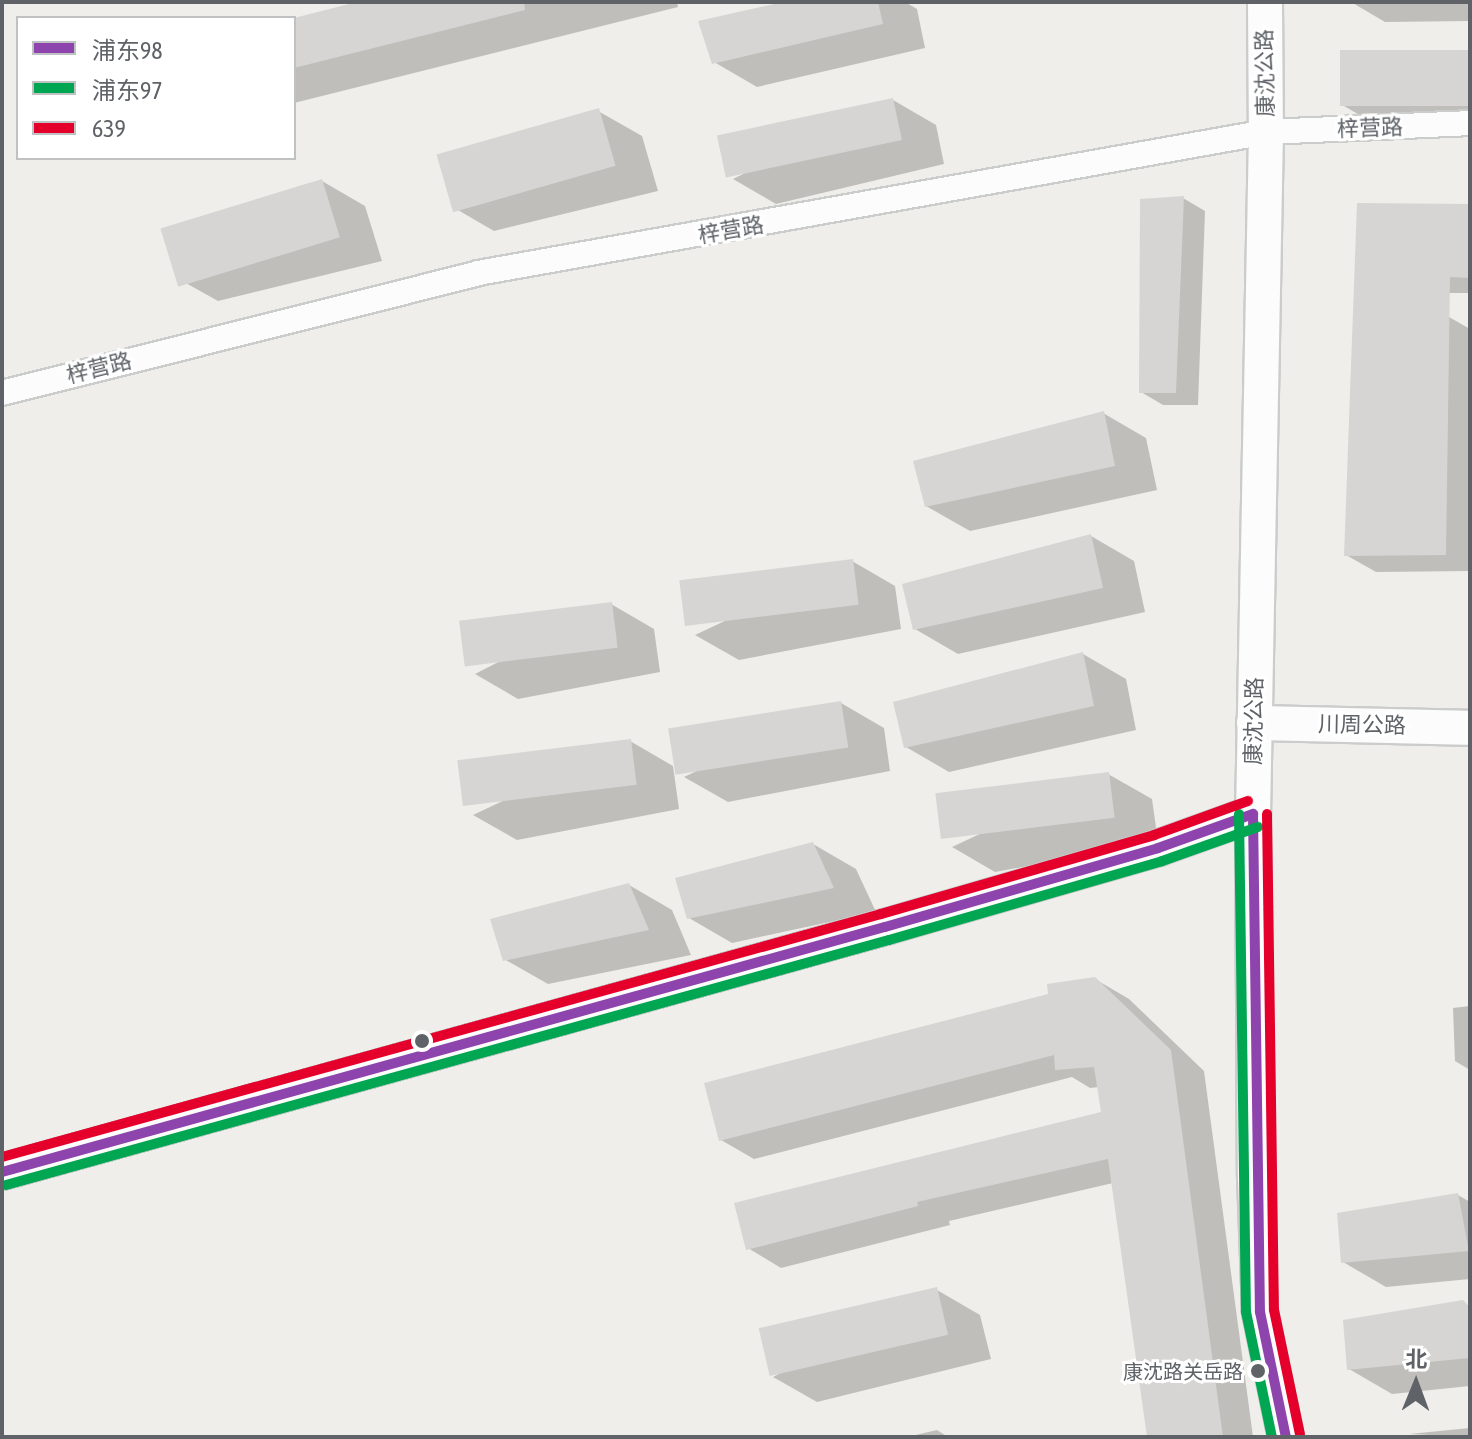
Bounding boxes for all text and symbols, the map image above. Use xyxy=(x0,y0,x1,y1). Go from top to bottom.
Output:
legend xyxy=(16,16,296,160)
street label: 康沈公路 xyxy=(1251,29,1279,117)
text: 浦东98 xyxy=(92,37,163,64)
text: 浦东97 xyxy=(92,77,163,104)
street label: 梓营路 xyxy=(1337,114,1403,142)
text: 639 xyxy=(92,115,126,142)
street label: 梓营路 xyxy=(696,211,766,249)
street label: 梓营路 xyxy=(64,347,134,389)
street label: 康沈公路 xyxy=(1240,677,1268,765)
street label: 川周公路 xyxy=(1318,711,1406,739)
unlabelled marker xyxy=(414,1033,430,1049)
north arrow xyxy=(1376,1343,1456,1423)
text: 北 xyxy=(1405,1346,1428,1372)
place label: 康沈路关岳路 xyxy=(1123,1359,1243,1383)
marker: 康沈路关岳路 xyxy=(1250,1363,1266,1379)

